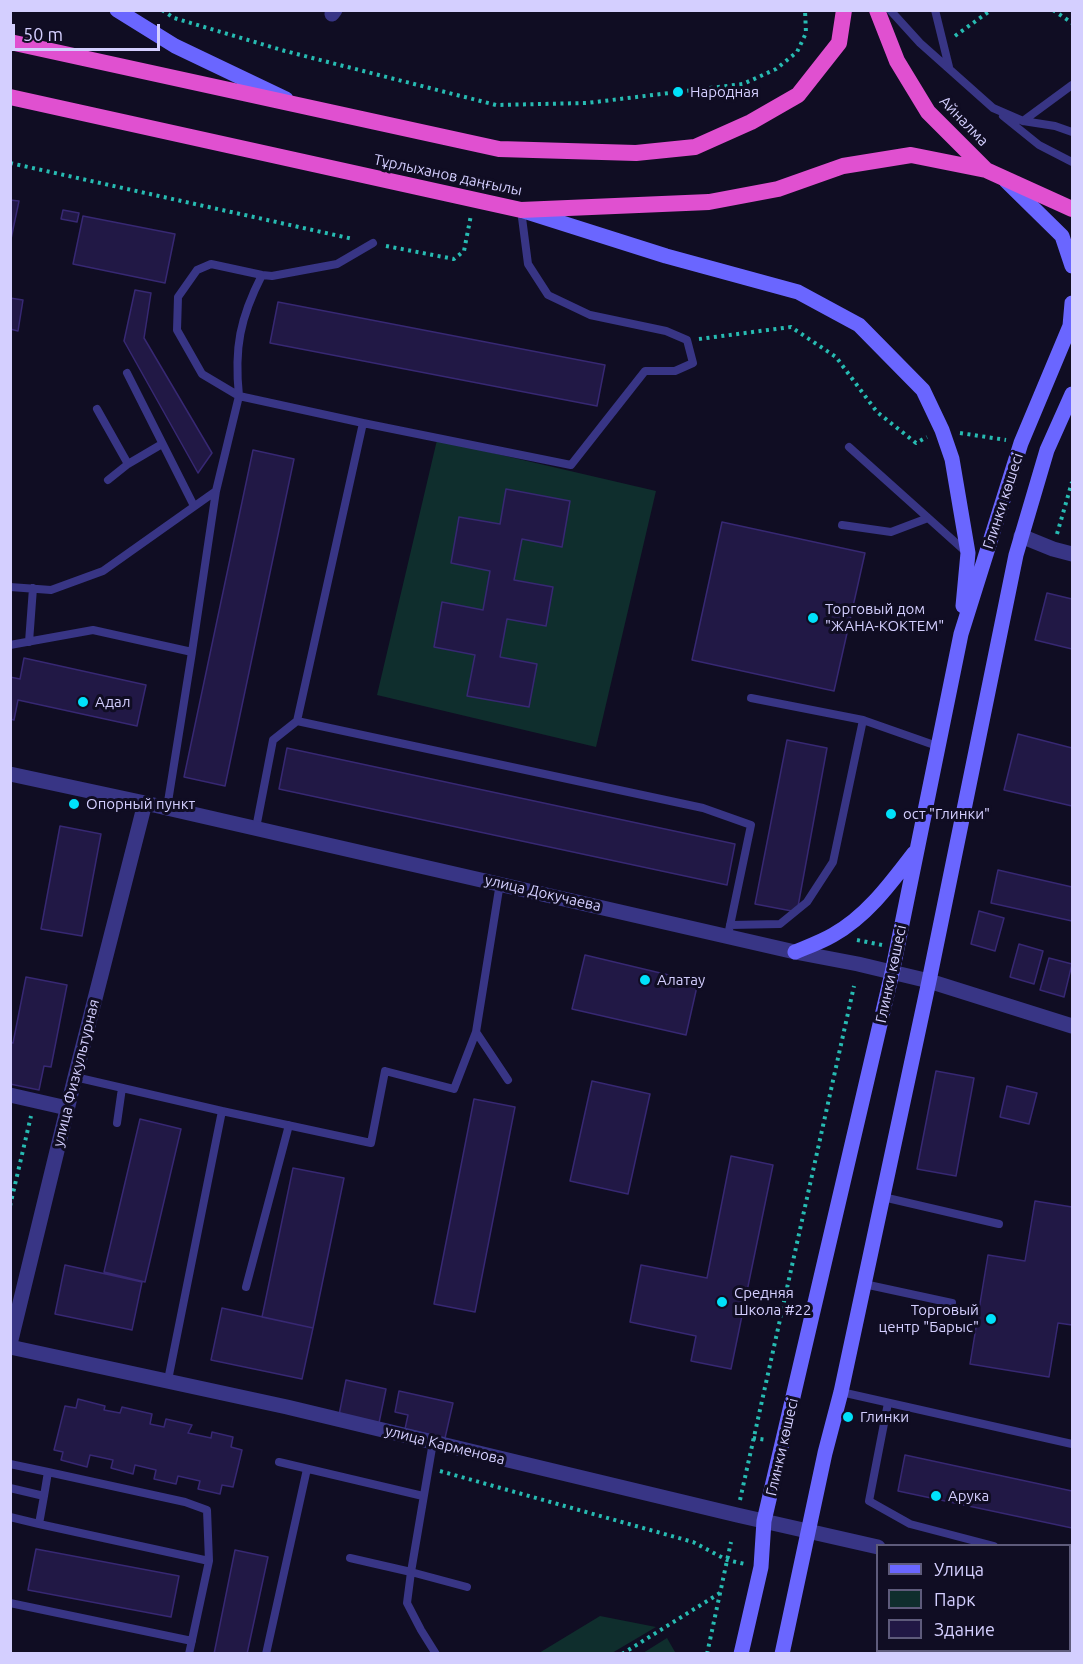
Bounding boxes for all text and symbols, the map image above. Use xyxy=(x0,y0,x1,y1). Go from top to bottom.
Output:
scale bar xyxy=(15,12,164,50)
text: 50 m xyxy=(23,24,63,44)
place label: Народная xyxy=(690,83,759,101)
marker: Народная xyxy=(671,85,685,99)
street label: Айналма xyxy=(936,92,992,150)
street label: Тұрлыханов даңғылы xyxy=(372,150,524,200)
street label: Глинки көшесі xyxy=(979,451,1027,551)
place label: Торговый дом "ЖАНА-КОКТЕМ" xyxy=(825,600,944,635)
marker: Торговый дом "ЖАНА-КОКТЕМ" xyxy=(806,611,820,625)
place label: Адал xyxy=(95,693,130,711)
marker: Адал xyxy=(76,695,90,709)
place label: Опорный пункт xyxy=(86,795,195,813)
marker: Опорный пункт xyxy=(67,797,81,811)
place label: ост "Глинки" xyxy=(903,805,990,823)
marker: ост "Глинки" xyxy=(884,807,898,821)
street label: улица Докучаева xyxy=(483,871,603,915)
street label: Глинки көшесі xyxy=(872,923,910,1025)
place label: Алатау xyxy=(657,971,705,989)
marker: Алатау xyxy=(638,973,652,987)
street label: улица Физкультурная xyxy=(49,997,103,1149)
place label: Средняя Школа #22 xyxy=(734,1284,811,1319)
marker: Средняя Школа #22 xyxy=(715,1295,729,1309)
place label: Торговый центр "Барыс" xyxy=(879,1301,979,1336)
marker: Торговый центр "Барыс" xyxy=(984,1312,998,1326)
street label: Глинки көшесі xyxy=(762,1396,802,1498)
place label: Глинки xyxy=(860,1408,909,1426)
marker: Глинки xyxy=(841,1410,855,1424)
street label: улица Карменова xyxy=(383,1421,507,1469)
place label: Арука xyxy=(948,1487,989,1505)
marker: Арука xyxy=(929,1489,943,1503)
legend xyxy=(876,1544,1071,1652)
text: Улица xyxy=(934,1559,984,1579)
text: Парк xyxy=(934,1589,975,1609)
text: Здание xyxy=(934,1619,995,1639)

